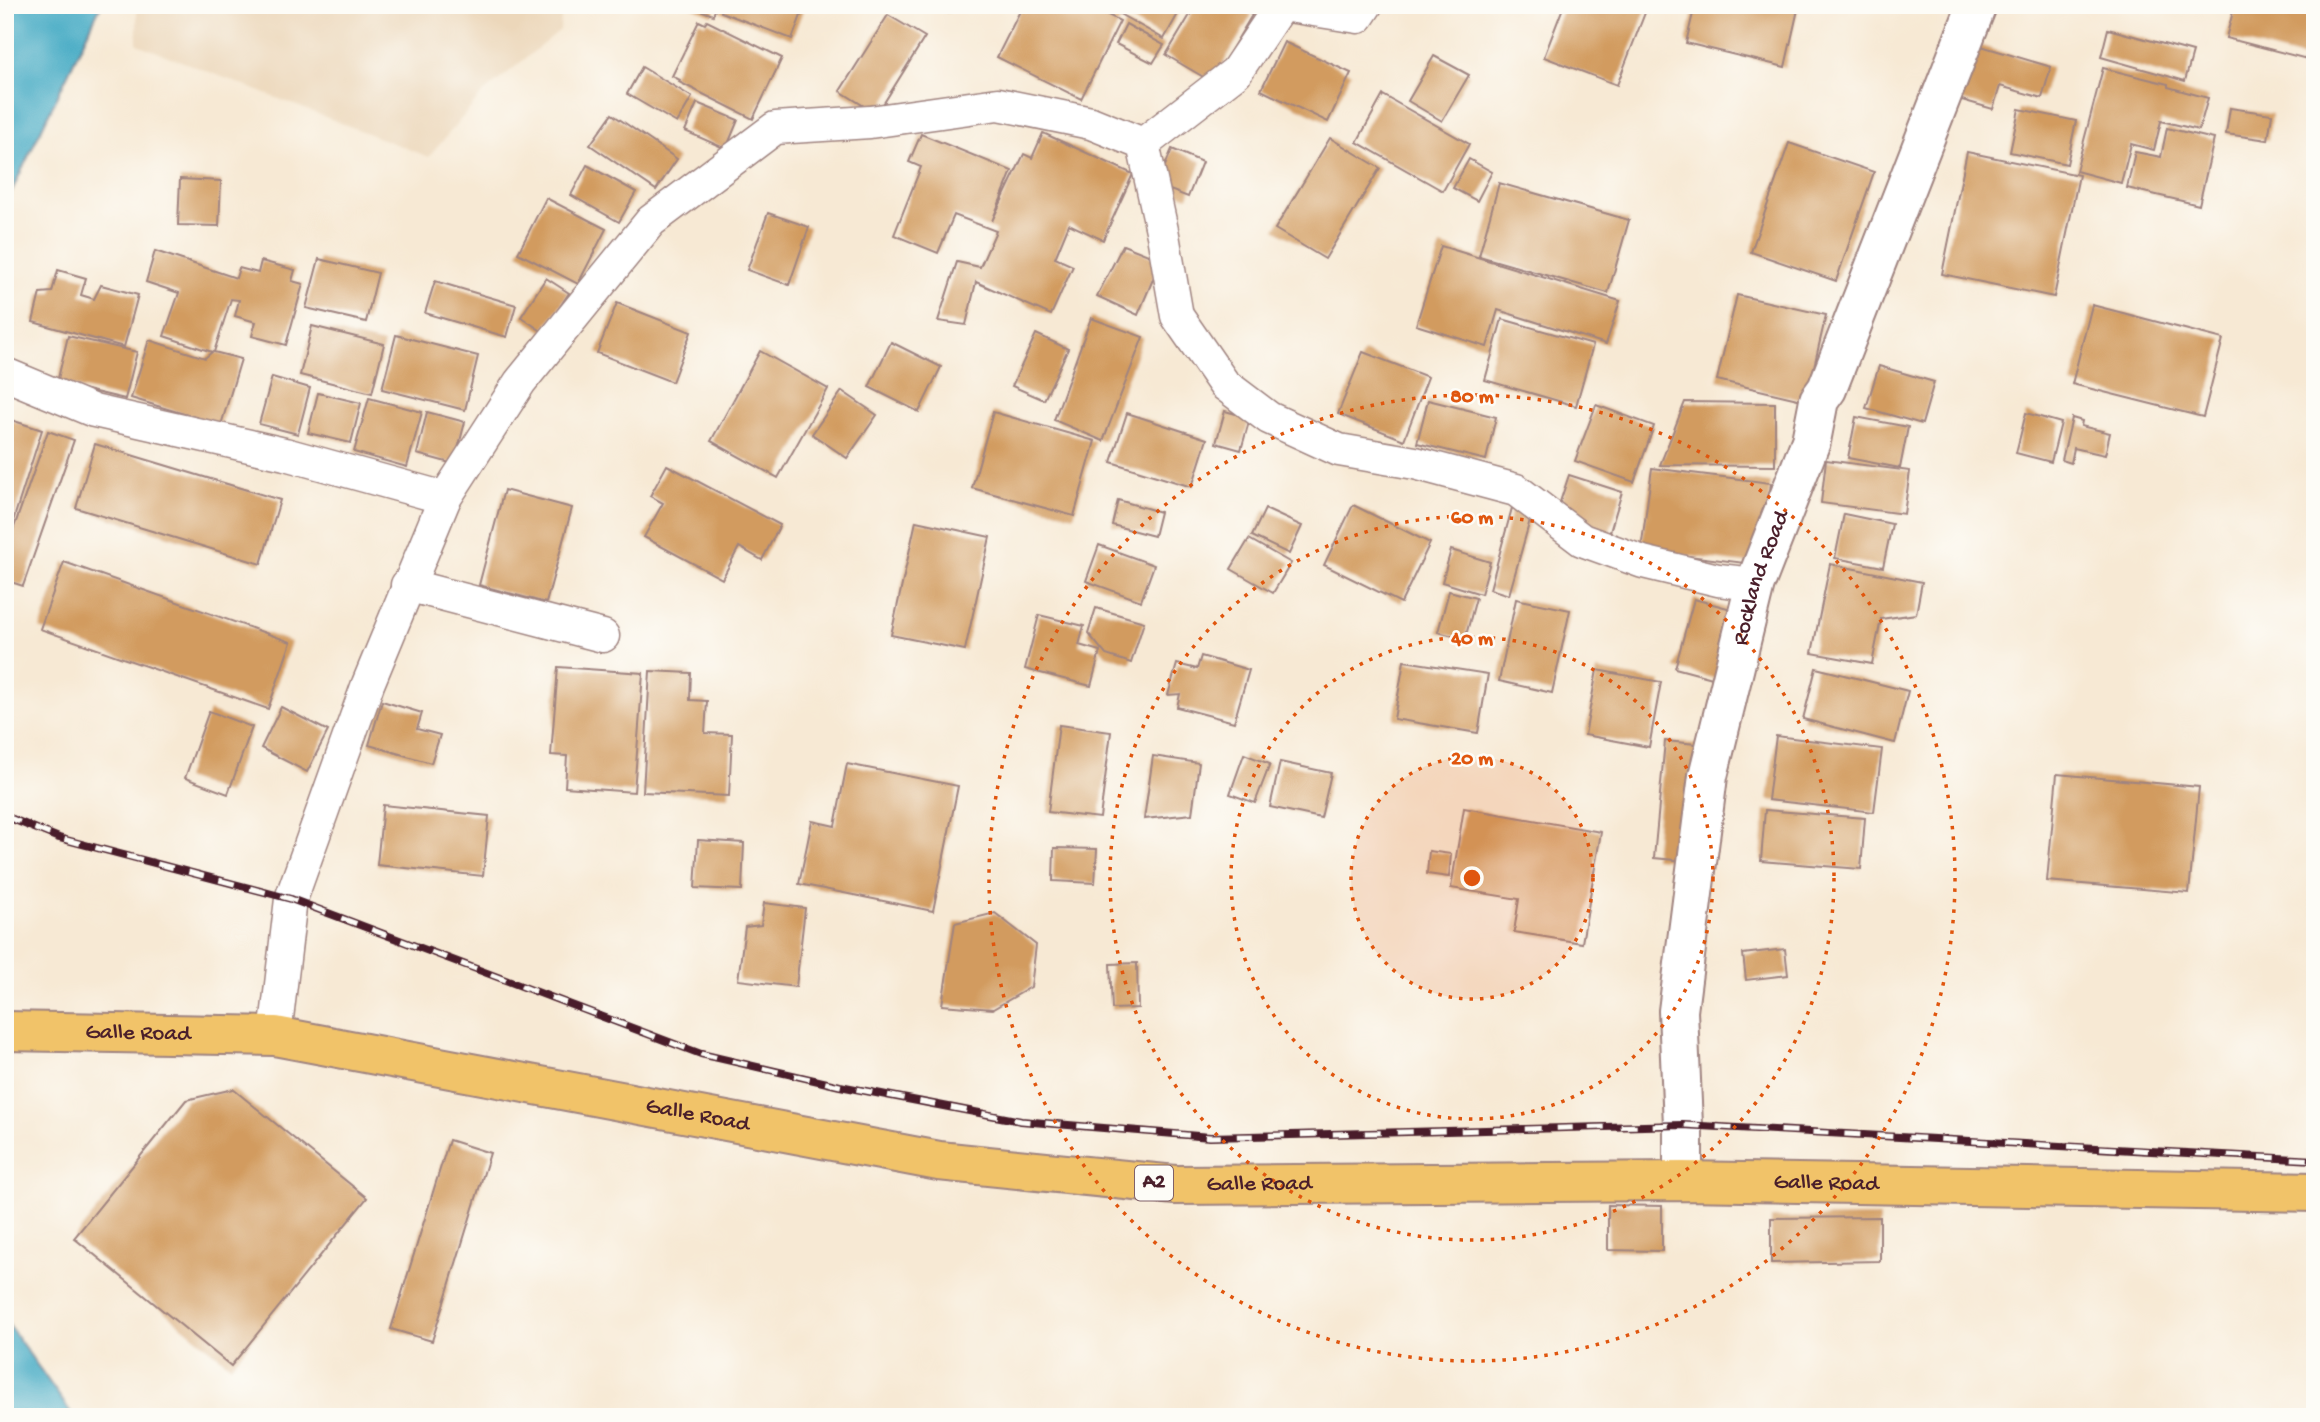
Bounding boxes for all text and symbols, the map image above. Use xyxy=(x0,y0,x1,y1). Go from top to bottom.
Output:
text: 80 m xyxy=(1450,386,1494,411)
street label: Rockland Road xyxy=(1727,506,1796,648)
text: 60 m xyxy=(1451,507,1493,532)
text: 40 m xyxy=(1450,628,1493,653)
text: 20 m xyxy=(1451,748,1493,773)
centre of rings xyxy=(1460,866,1484,890)
street label: Galle Road xyxy=(85,1019,192,1048)
street label: Galle Road xyxy=(643,1093,753,1139)
road number: A2 xyxy=(1135,1166,1173,1200)
street label: Galle Road xyxy=(1773,1169,1880,1198)
street label: Galle Road xyxy=(1206,1170,1313,1198)

